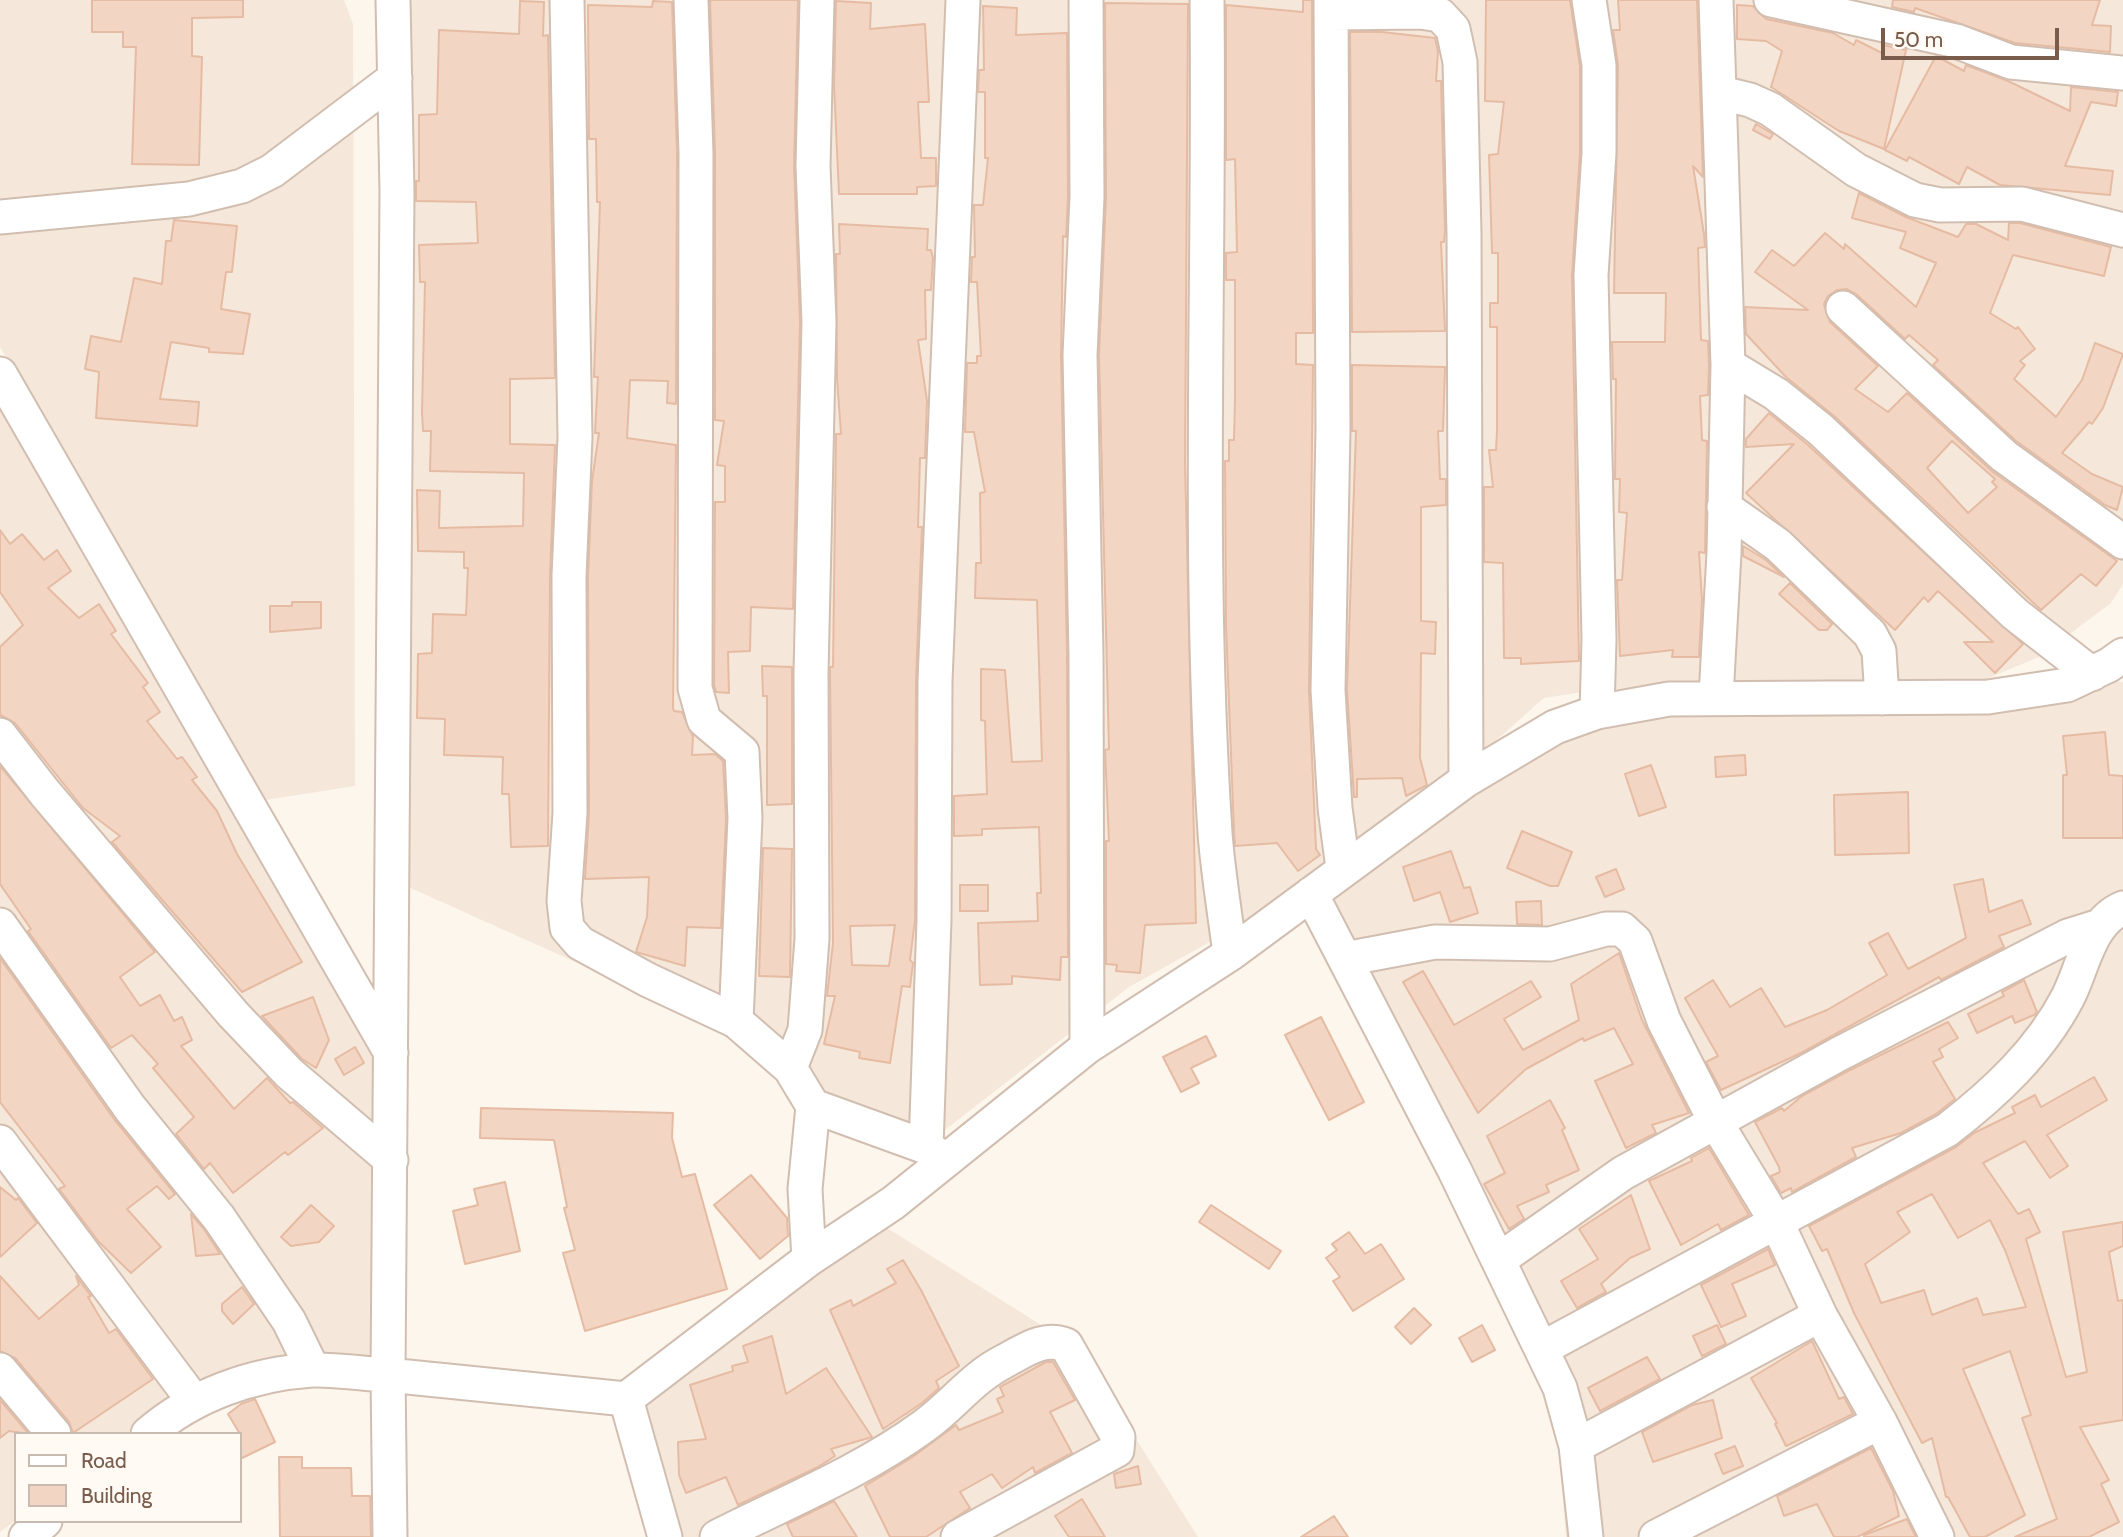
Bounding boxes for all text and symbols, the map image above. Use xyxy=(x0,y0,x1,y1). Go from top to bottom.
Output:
scale bar xyxy=(1885,14,2064,58)
text: 50 m xyxy=(1894,27,1943,52)
legend xyxy=(14,1432,242,1523)
text: Road xyxy=(81,1448,127,1473)
text: Building xyxy=(81,1483,152,1508)

